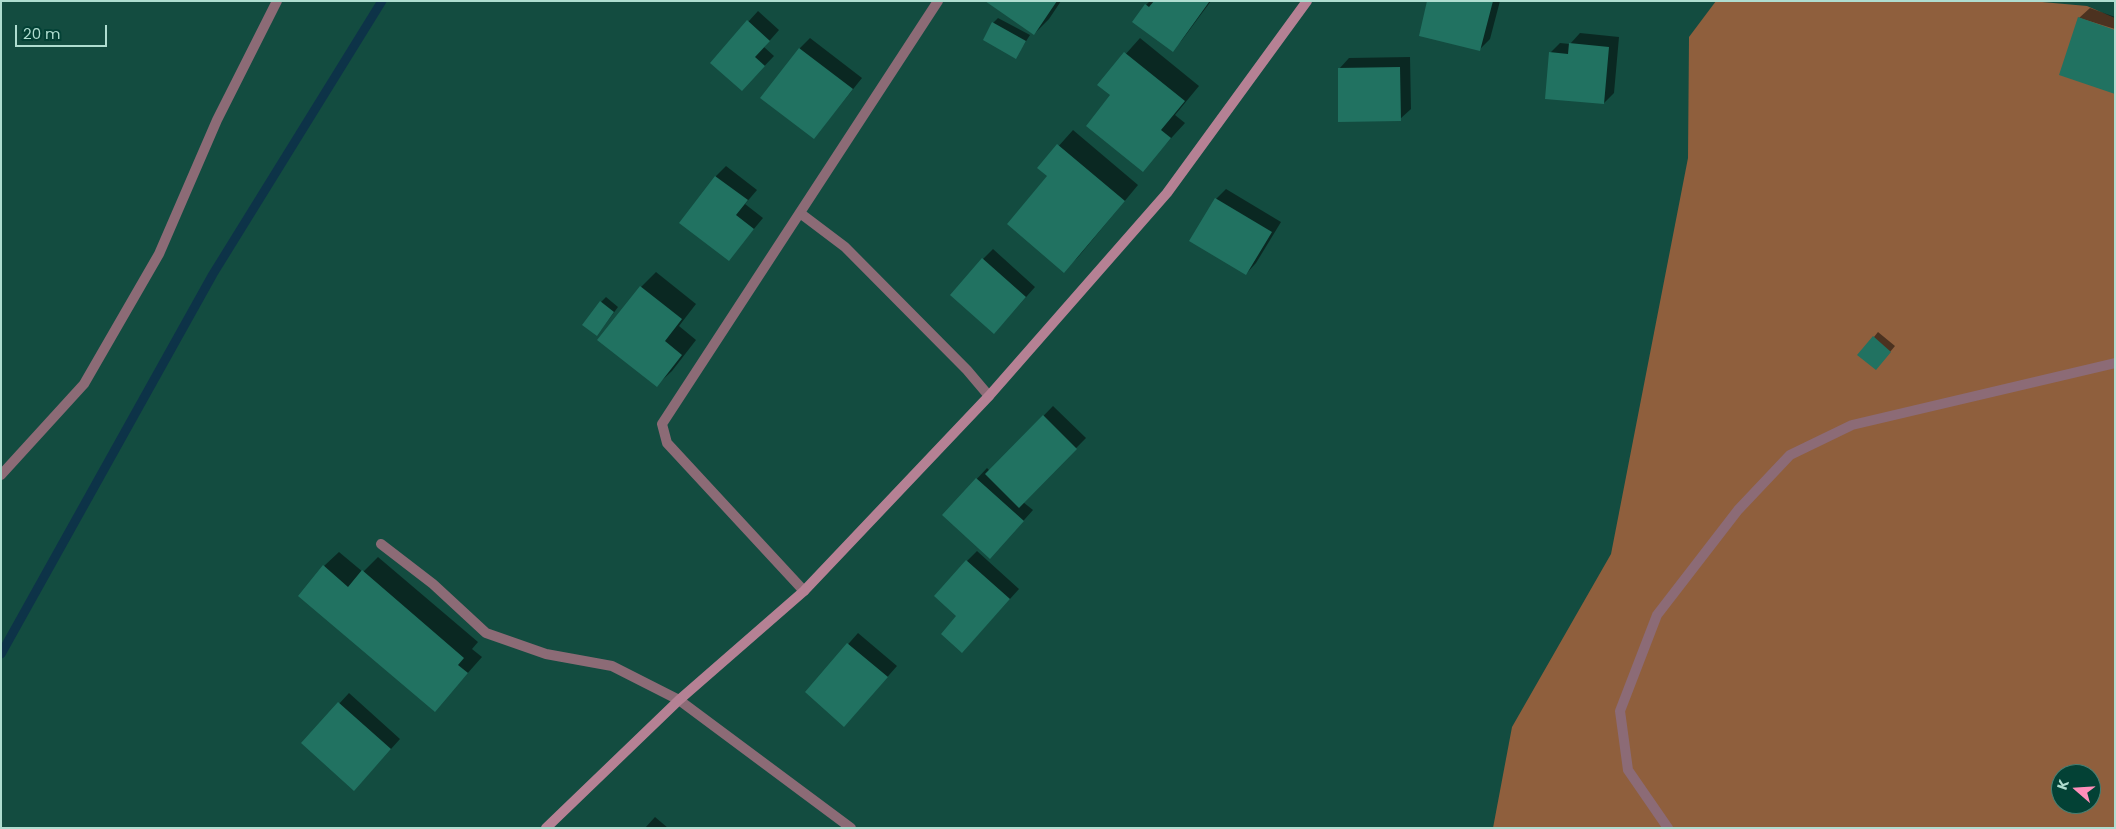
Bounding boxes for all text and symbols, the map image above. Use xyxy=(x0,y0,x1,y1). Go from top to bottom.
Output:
scale bar xyxy=(18,15,110,47)
text: 20 m xyxy=(23,23,61,44)
north arrow xyxy=(2051,764,2101,814)
text: K xyxy=(2052,777,2074,792)

